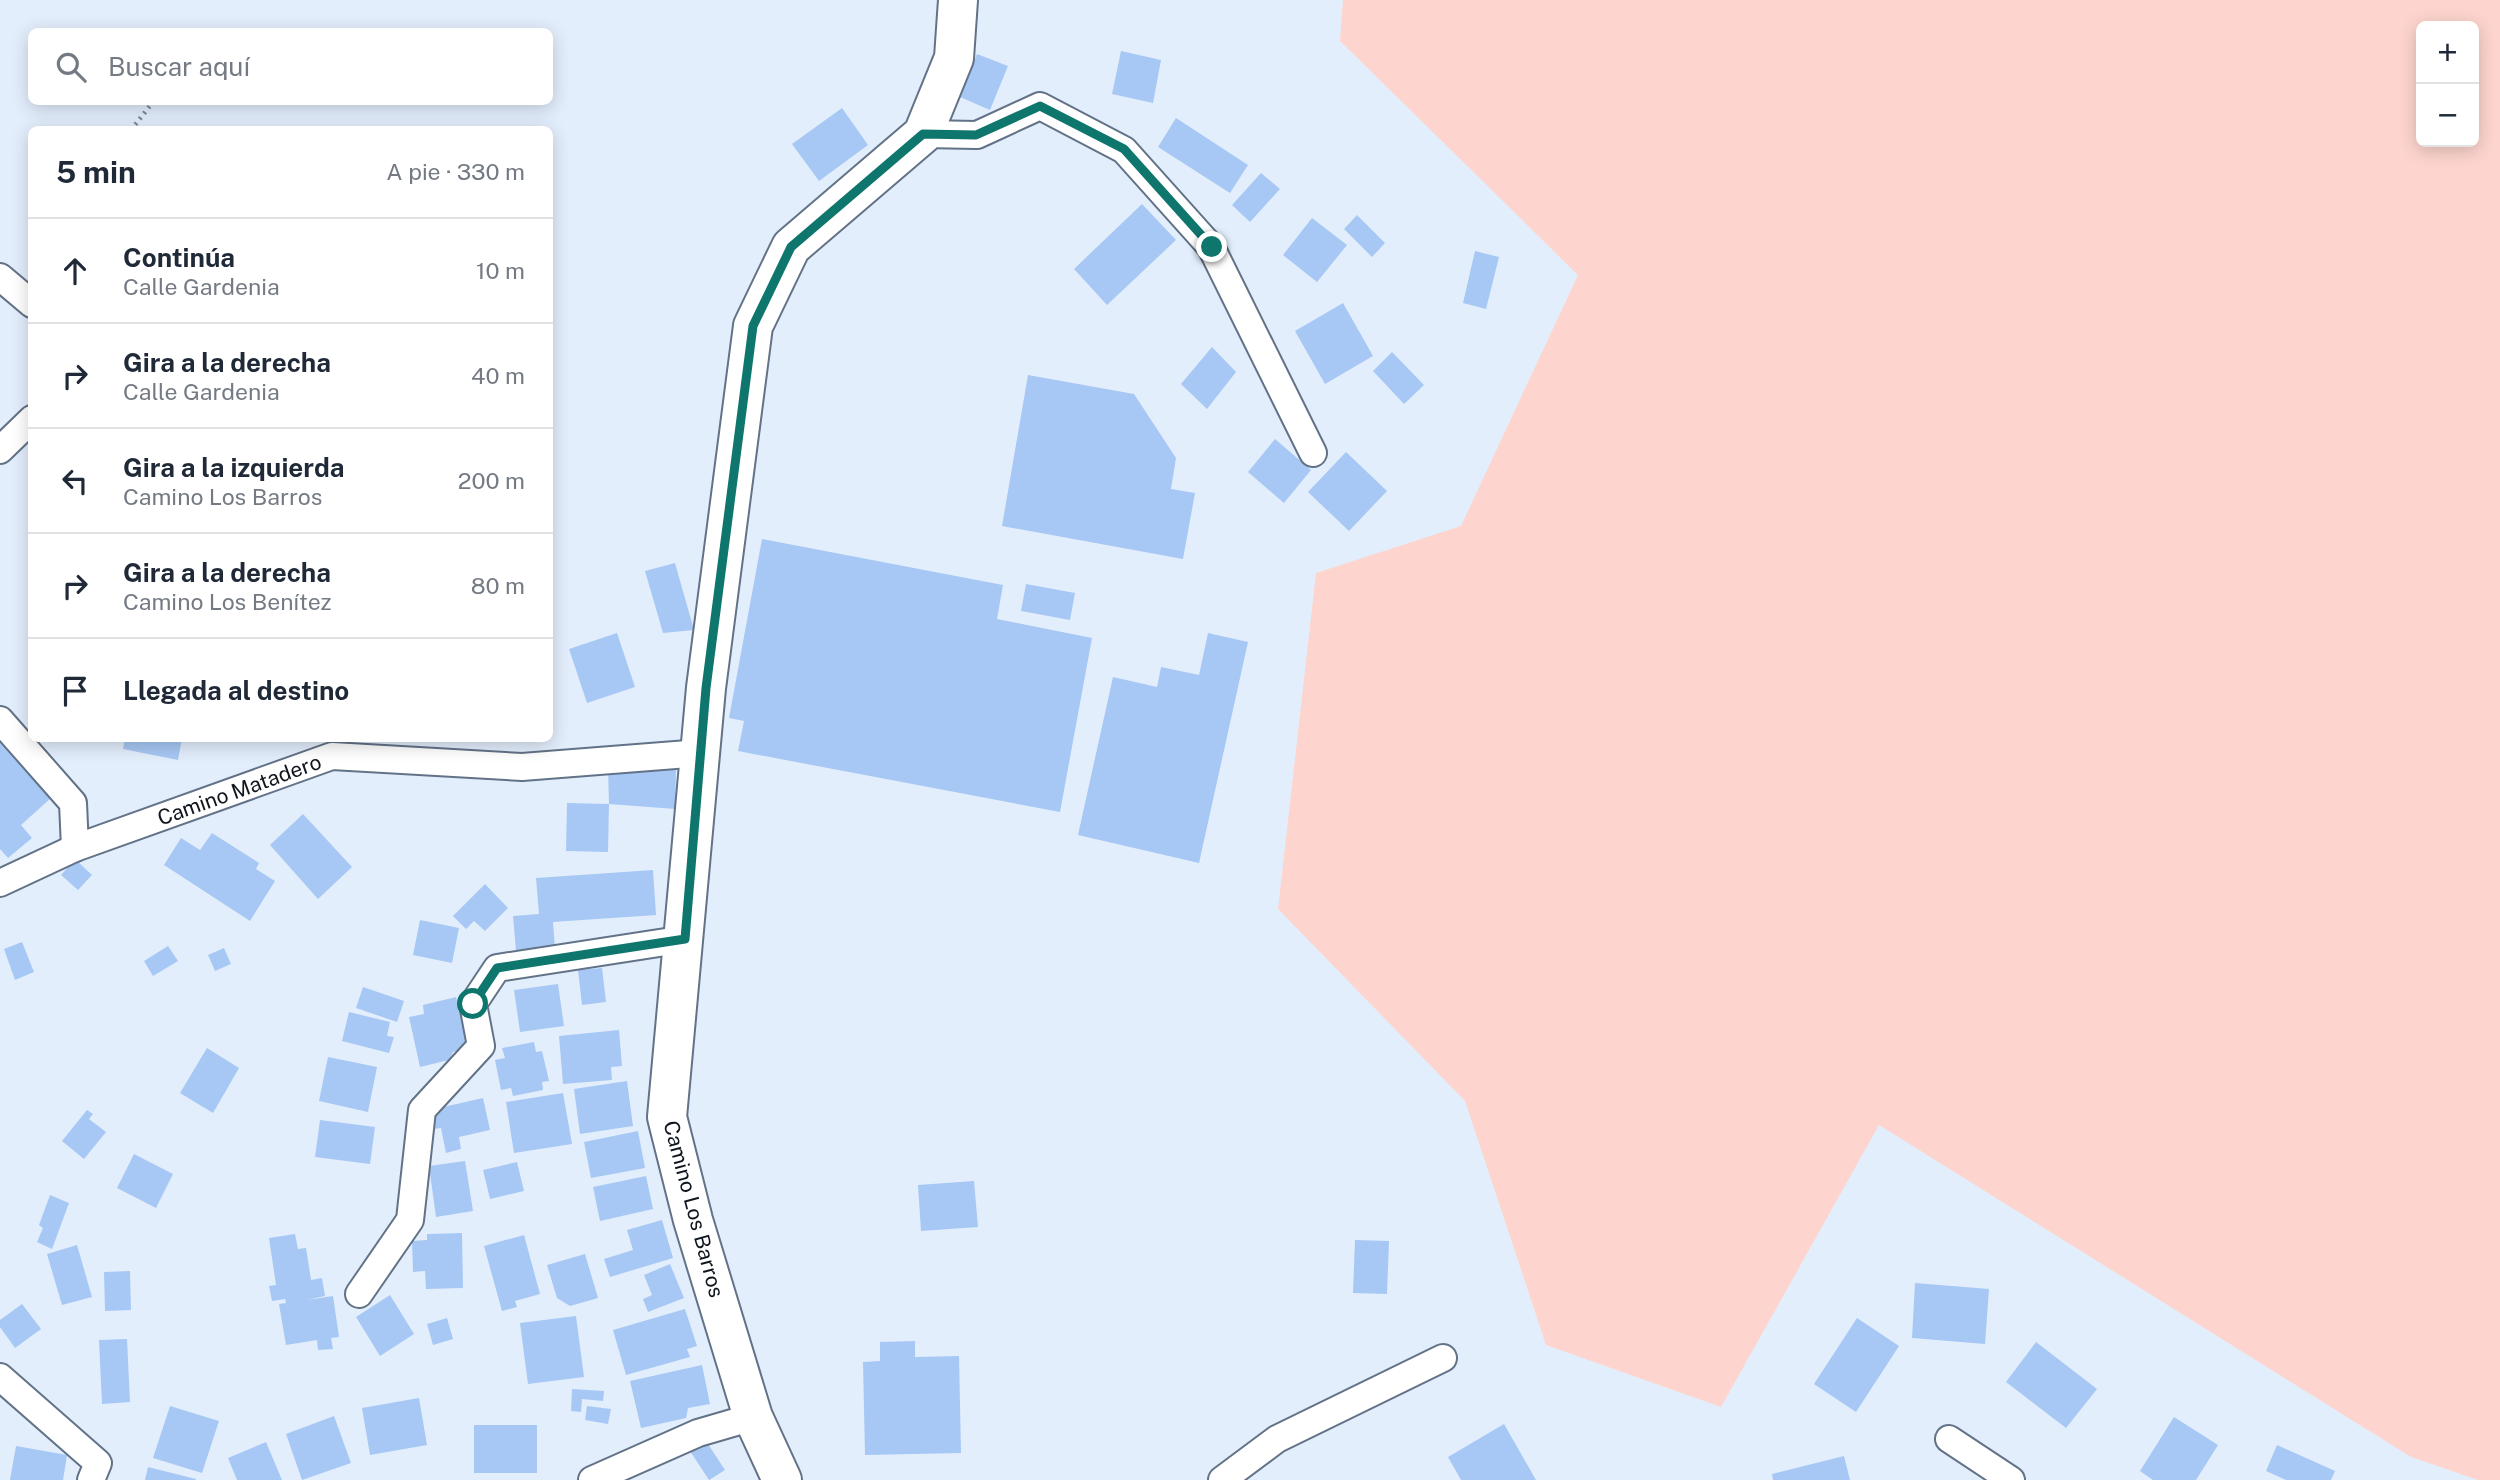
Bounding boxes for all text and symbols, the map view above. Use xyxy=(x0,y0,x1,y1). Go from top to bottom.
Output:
map controls xyxy=(2416,21,2479,147)
button: + xyxy=(2416,21,2479,84)
search box xyxy=(28,28,553,105)
icon: search xyxy=(52,48,90,86)
text: Buscar aquí xyxy=(108,51,250,82)
button: − xyxy=(2416,84,2479,147)
text: 5 min xyxy=(56,154,136,190)
text: A pie · 330 m xyxy=(386,158,525,185)
route end xyxy=(1196,231,1227,262)
text: Continúa xyxy=(123,242,235,273)
icon: ahead xyxy=(56,252,94,290)
text: 10 m xyxy=(476,257,525,284)
text: Calle Gardenia xyxy=(123,273,280,300)
text: Gira a la derecha xyxy=(123,347,331,378)
icon: right xyxy=(56,357,94,395)
text: 40 m xyxy=(471,362,525,389)
text: Calle Gardenia xyxy=(123,378,280,405)
text: Gira a la izquierda xyxy=(123,452,345,483)
icon: left xyxy=(56,462,94,500)
text: 200 m xyxy=(458,467,525,494)
text: Camino Los Barros xyxy=(123,483,322,510)
text: Gira a la derecha xyxy=(123,557,331,588)
icon: right xyxy=(56,567,94,605)
text: 80 m xyxy=(471,572,525,599)
text: Camino Los Benítez xyxy=(123,588,332,615)
icon: arrive xyxy=(56,672,94,710)
text: Llegada al destino xyxy=(123,675,349,706)
street label: Camino Matadero xyxy=(154,748,324,830)
route start xyxy=(457,988,488,1019)
street label: Camino Los Barros xyxy=(658,1118,730,1300)

